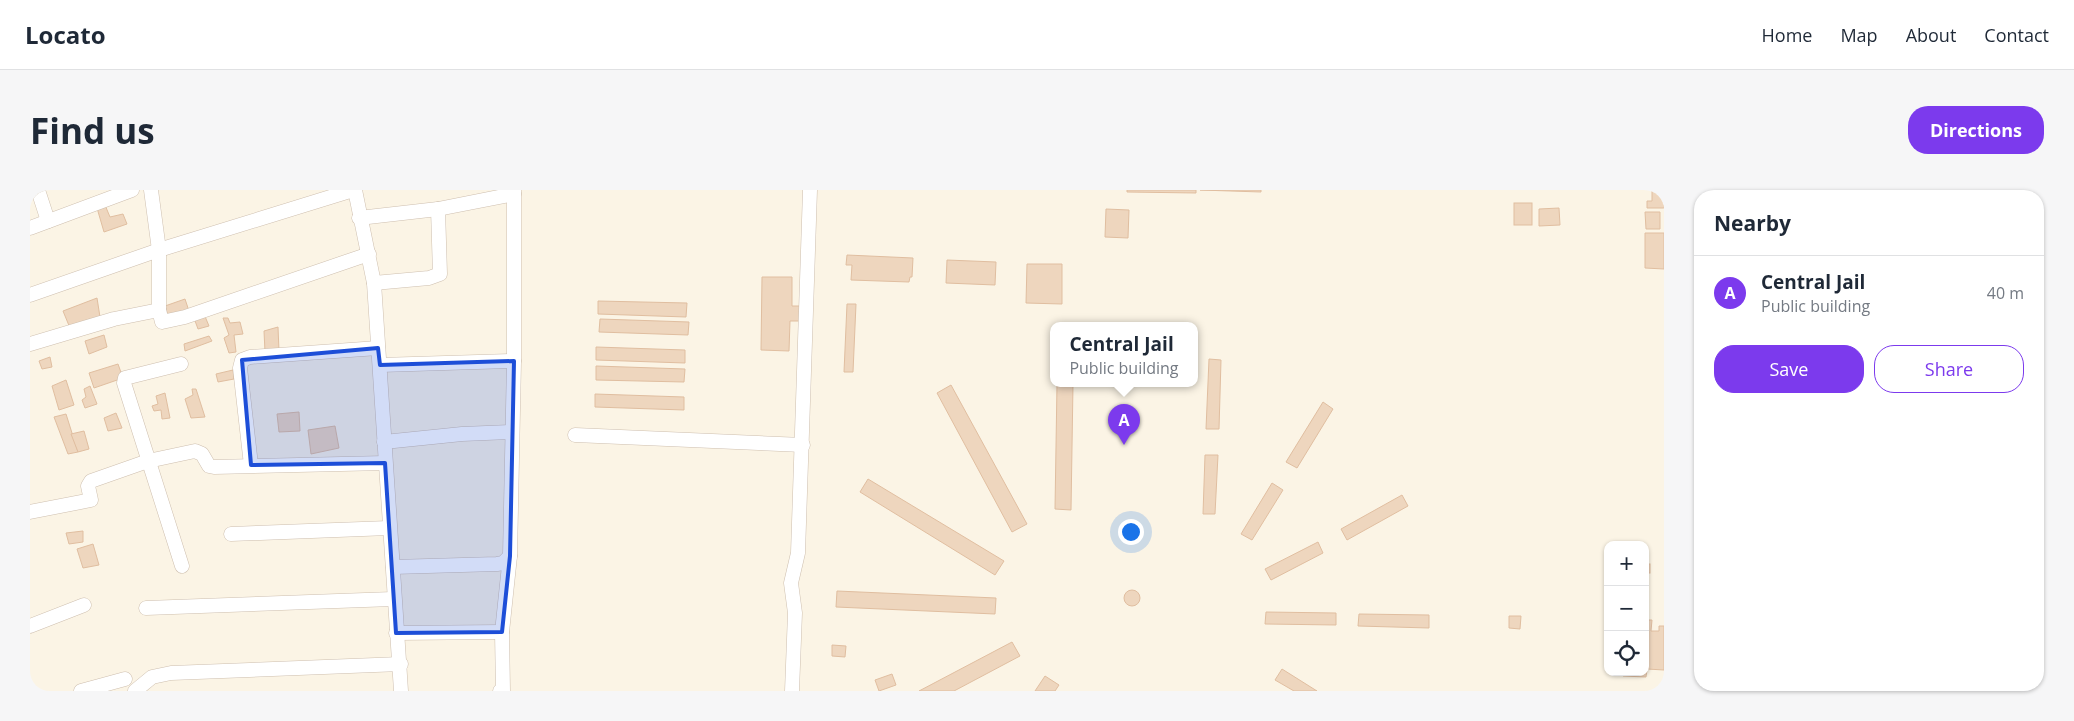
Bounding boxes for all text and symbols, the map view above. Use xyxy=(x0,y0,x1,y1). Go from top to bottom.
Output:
text: Locato xyxy=(25,18,106,51)
text: Home xyxy=(1762,23,1812,47)
text: Map xyxy=(1840,23,1878,47)
text: About xyxy=(1906,23,1956,47)
text: Contact xyxy=(1984,23,2049,47)
button: Directions xyxy=(1908,106,2044,154)
text: Find us xyxy=(30,107,155,154)
text: Nearby xyxy=(1714,209,1791,237)
text: Central Jail xyxy=(1761,269,1865,295)
text: A xyxy=(1724,282,1736,304)
text: 40 m xyxy=(1987,282,2024,304)
text: Public building xyxy=(1761,295,1870,317)
popup xyxy=(1050,322,1198,387)
text: Central Jail xyxy=(1069,331,1174,357)
button: Save xyxy=(1714,345,1864,393)
button: Share xyxy=(1874,345,2024,393)
text: Public building xyxy=(1069,357,1179,379)
pin: A xyxy=(1108,404,1140,445)
your location xyxy=(1118,519,1144,545)
map controls xyxy=(1604,541,1649,676)
button: + xyxy=(1604,541,1649,586)
button: − xyxy=(1604,586,1649,631)
button: locate xyxy=(1604,631,1649,676)

